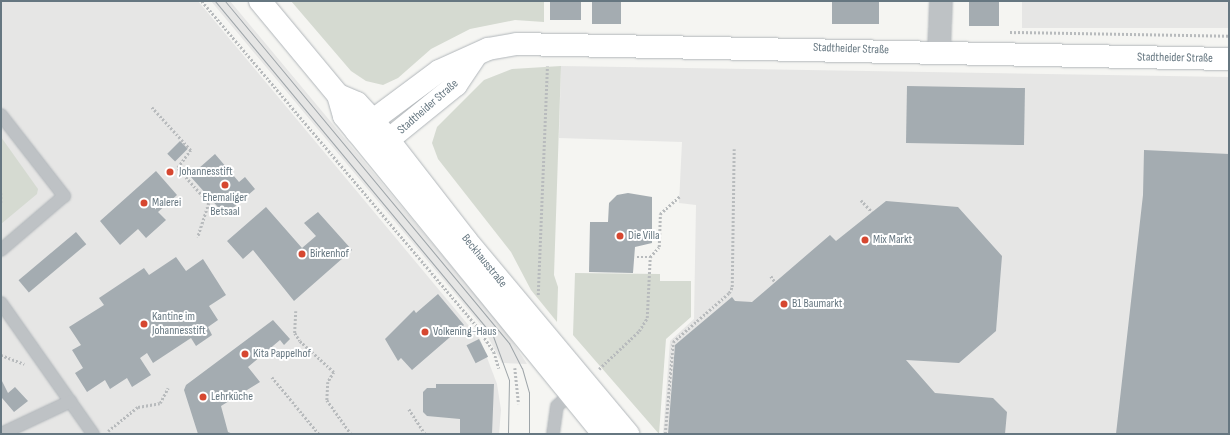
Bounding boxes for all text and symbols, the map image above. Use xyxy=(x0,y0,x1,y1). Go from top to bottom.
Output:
street label: Stadtheider Straße xyxy=(813,40,889,58)
street label: Stadtheider Straße xyxy=(1137,50,1213,66)
street label: Stadtheider Straße xyxy=(395,77,461,137)
place label: Johannesstift xyxy=(179,165,233,179)
marker: Johannesstift xyxy=(164,166,176,178)
marker: Ehemaliger Betsaal xyxy=(220,180,230,190)
place label: Ehemaliger Betsaal xyxy=(203,191,247,219)
place label: Malerei xyxy=(152,196,181,210)
marker: Malerei xyxy=(139,198,149,208)
place label: Die Villa xyxy=(628,229,660,243)
marker: Die Villa xyxy=(615,231,625,241)
street label: Beckhausstraße xyxy=(458,232,510,290)
place label: Mix Markt xyxy=(873,233,912,247)
marker: Mix Markt xyxy=(860,235,870,245)
place label: Birkenhof xyxy=(310,247,349,261)
marker: Birkenhof xyxy=(297,249,307,259)
place label: B1 Baumarkt xyxy=(792,297,842,311)
marker: B1 Baumarkt xyxy=(779,299,789,309)
place label: Kantine im Johannesstift xyxy=(152,310,206,338)
marker: Kantine im Johannesstift xyxy=(139,319,149,329)
place label: Volkening-Haus xyxy=(433,325,496,339)
marker: Volkening-Haus xyxy=(420,327,430,337)
place label: Kita Pappelhof xyxy=(253,347,311,361)
marker: Kita Pappelhof xyxy=(240,349,250,359)
place label: Lehrküche xyxy=(211,390,253,404)
marker: Lehrküche xyxy=(198,392,208,402)

